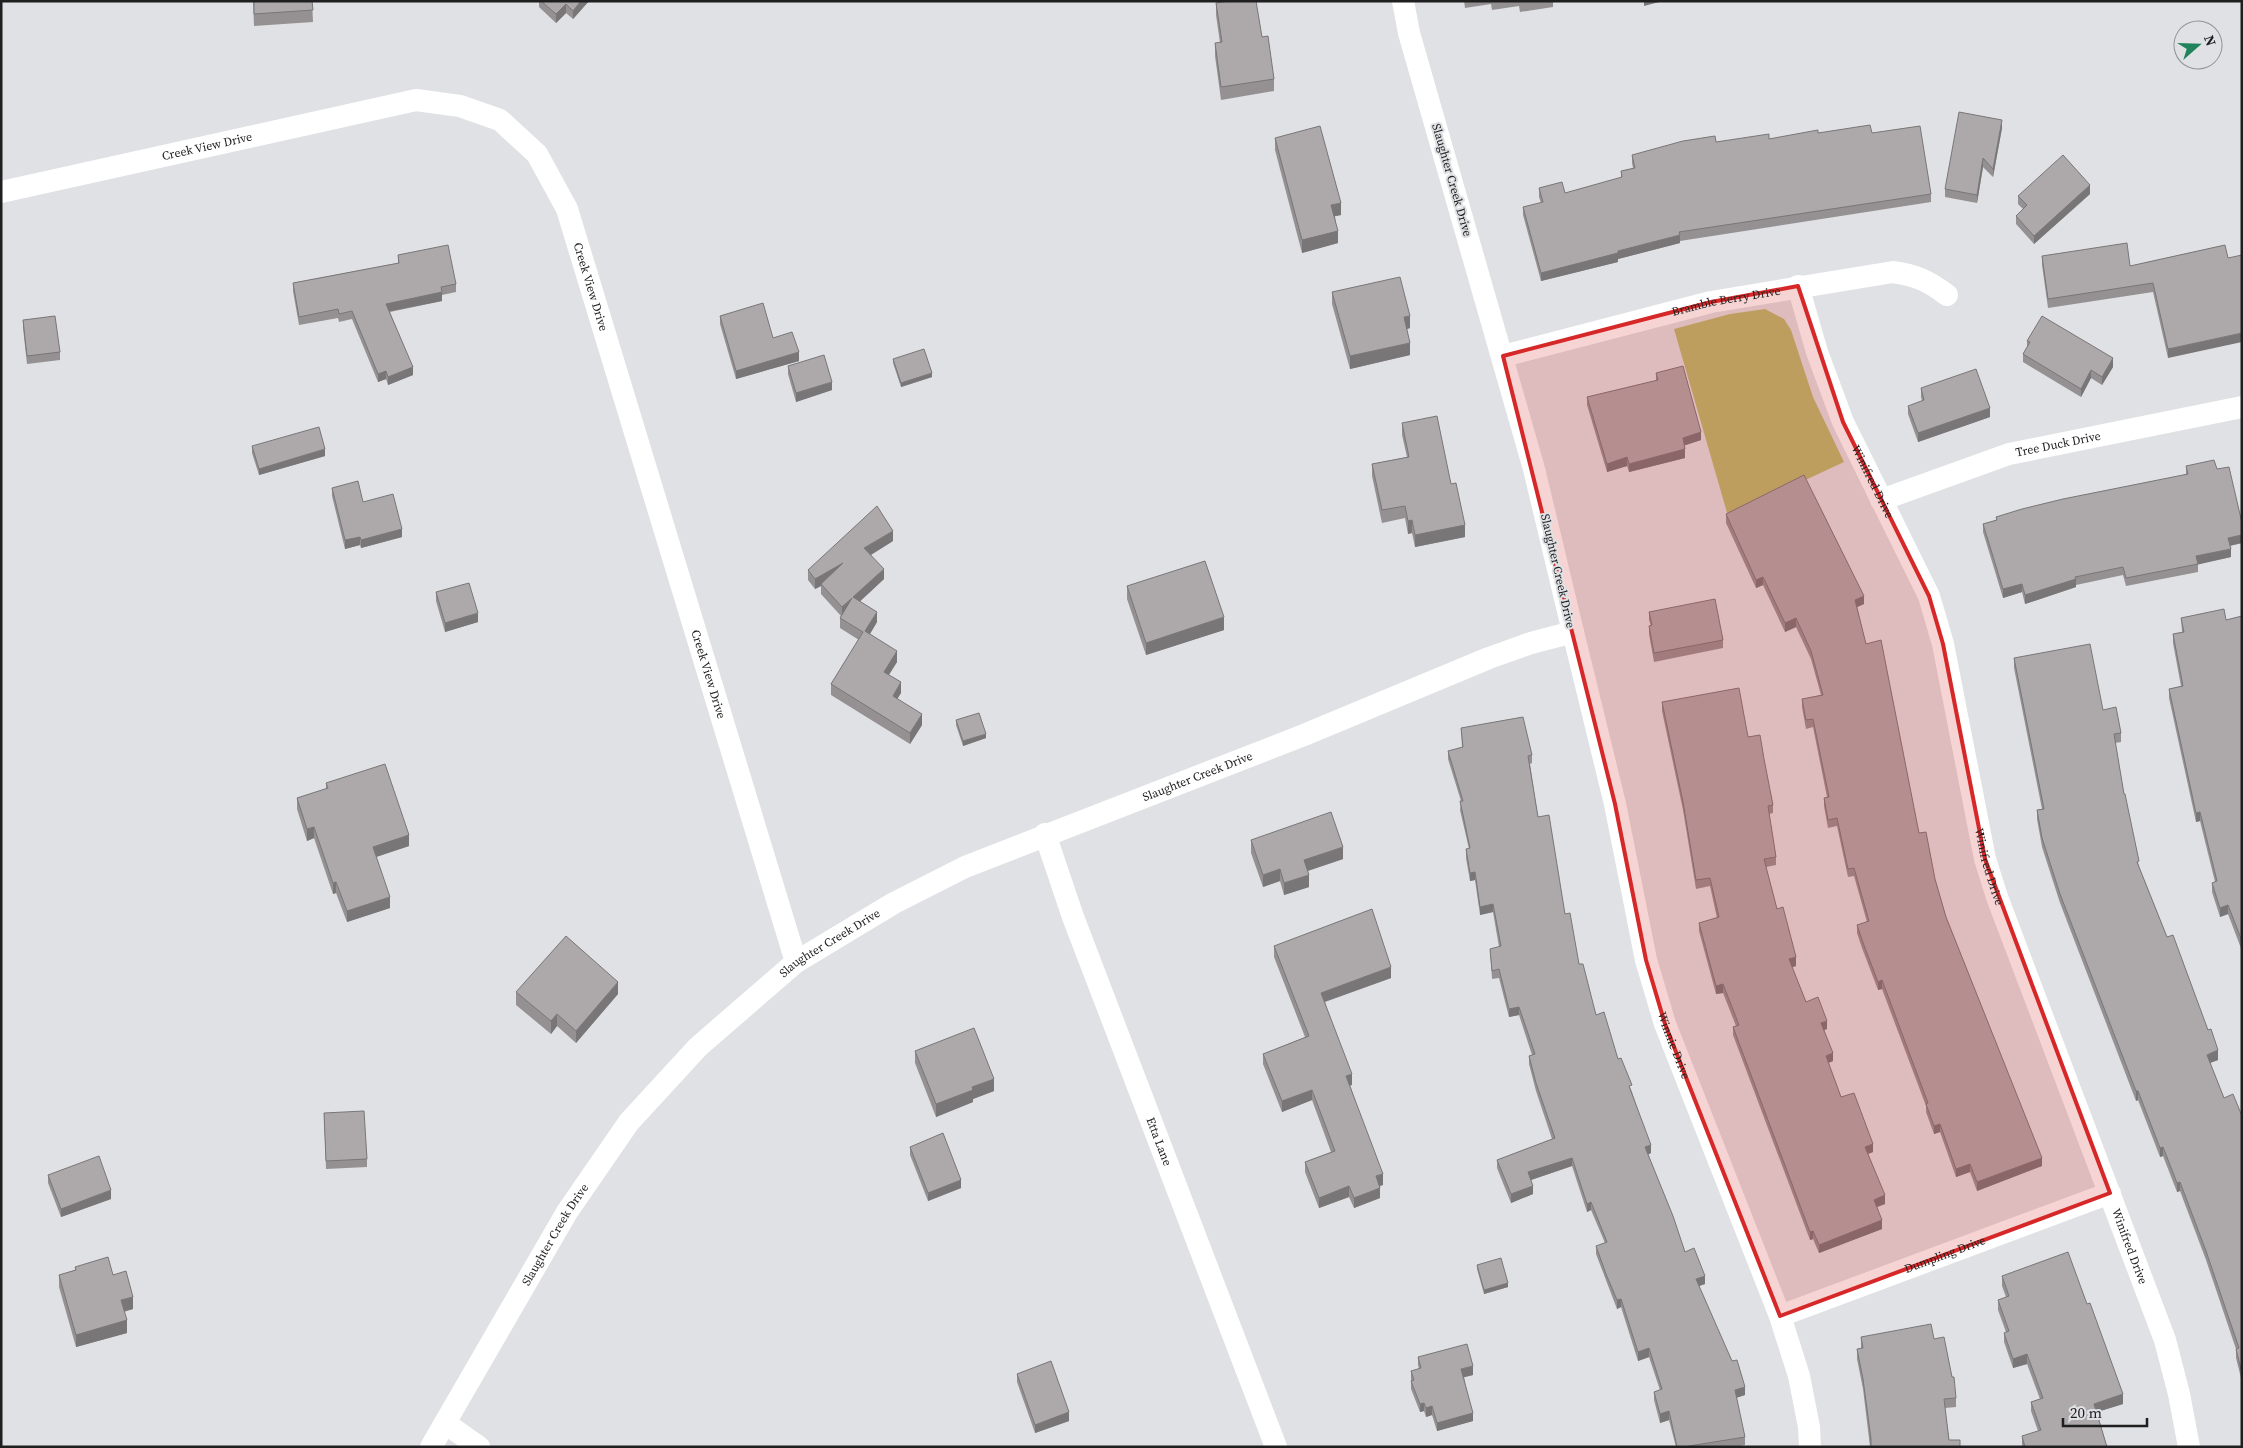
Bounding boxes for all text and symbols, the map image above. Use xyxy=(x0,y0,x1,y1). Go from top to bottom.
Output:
north arrow xyxy=(2173,20,2223,70)
text: N xyxy=(2199,32,2221,49)
street label: Slaughter Creek Drive xyxy=(1428,122,1476,238)
street label: Creek View Drive xyxy=(160,129,254,164)
street label: Creek View Drive xyxy=(570,240,612,333)
street label: Bramble Berry Drive xyxy=(1670,283,1782,320)
street label: Tree Duck Drive xyxy=(2014,428,2102,461)
street label: Winifred Drive xyxy=(1848,442,1897,521)
street label: Slaughter Creek Drive xyxy=(1537,512,1579,630)
street label: Creek View Drive xyxy=(687,628,730,721)
street label: Slaughter Creek Drive xyxy=(1140,748,1255,805)
street label: Winifred Drive xyxy=(1971,827,2007,908)
street label: Slaughter Creek Drive xyxy=(776,905,883,981)
street label: Winnie Drive xyxy=(1654,1010,1694,1081)
street label: Etta Lane xyxy=(1142,1115,1176,1168)
street label: Slaughter Creek Drive xyxy=(518,1180,592,1289)
street label: Winifred Drive xyxy=(2108,1206,2151,1286)
street label: Dumpling Drive xyxy=(1902,1232,1988,1277)
scale bar xyxy=(2063,1396,2147,1428)
text: 20 m xyxy=(2070,1402,2102,1423)

